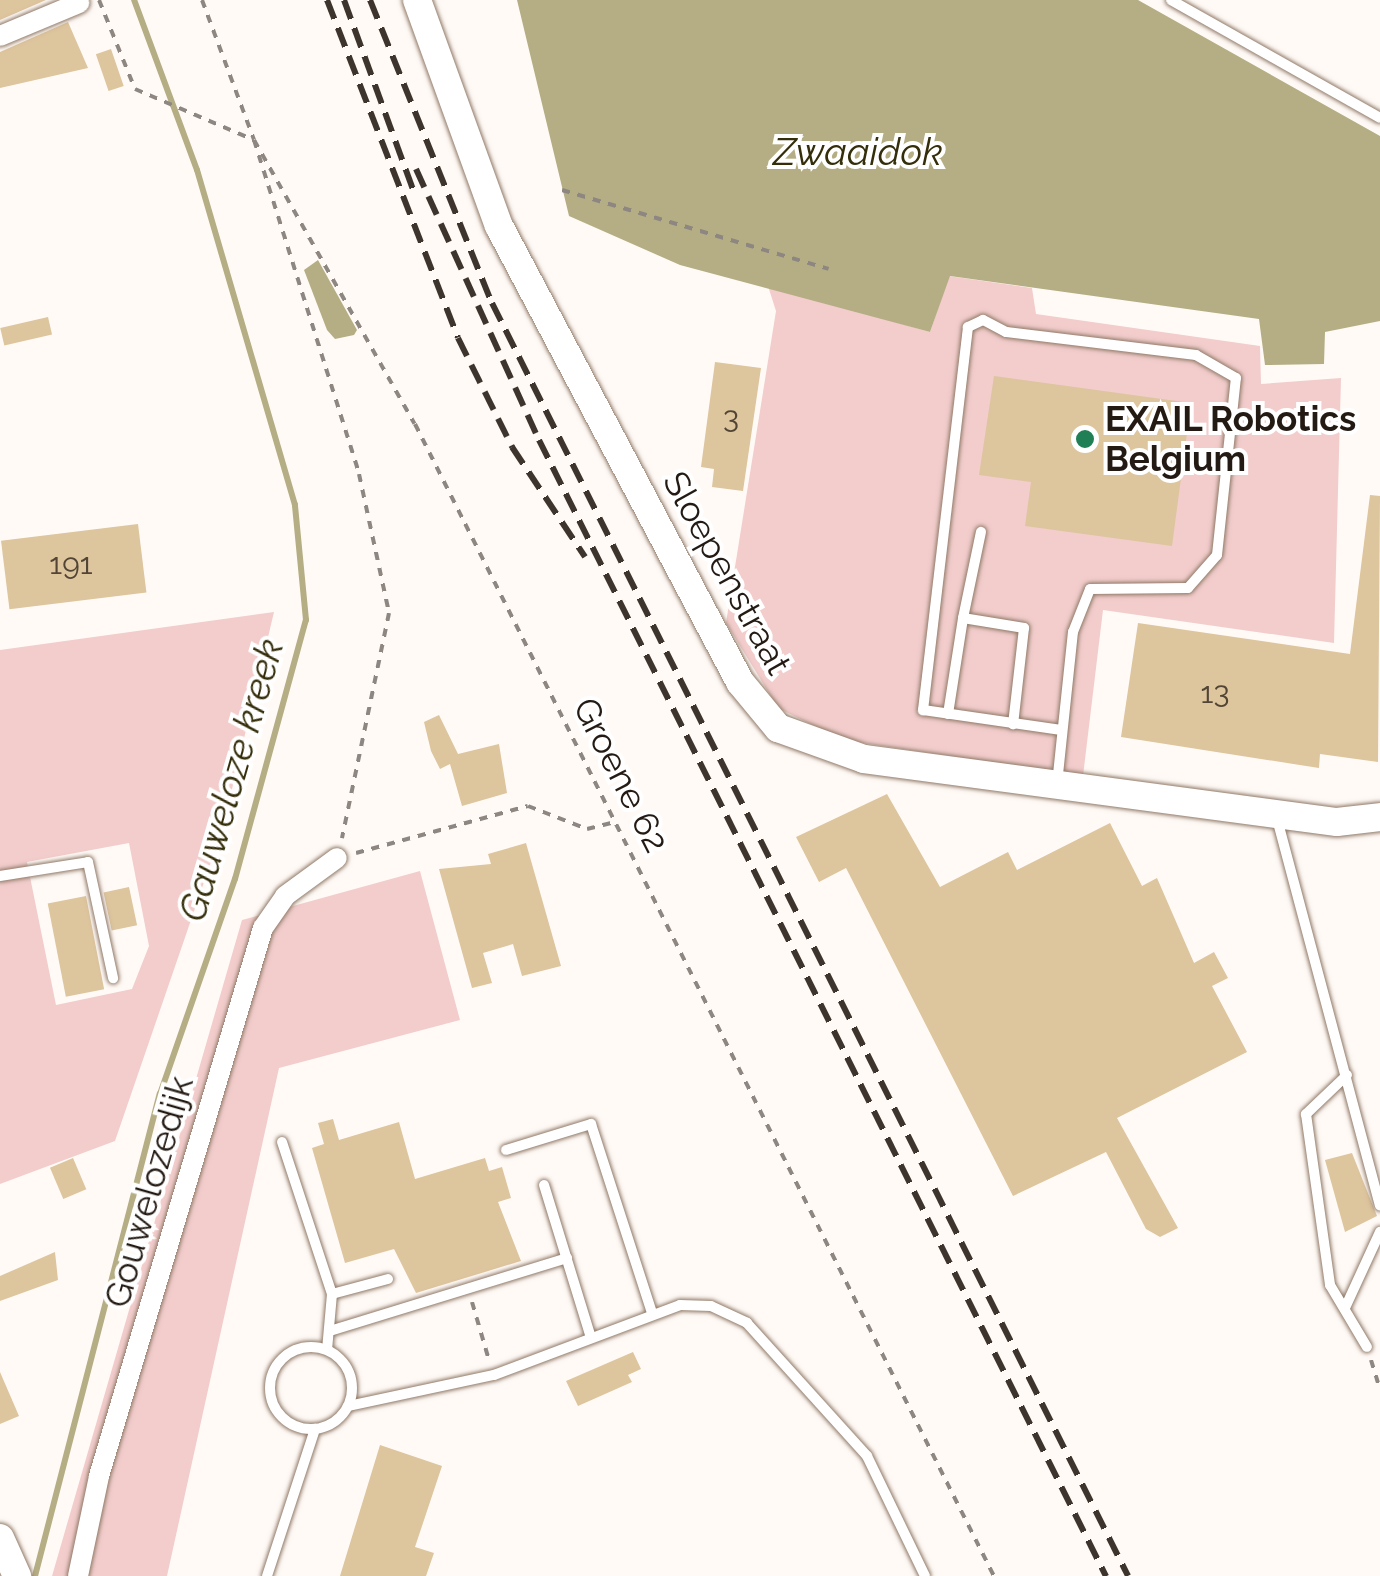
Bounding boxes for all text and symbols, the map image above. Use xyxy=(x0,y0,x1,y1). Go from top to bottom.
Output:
water label: Zwaaidok xyxy=(773,129,943,175)
place label: EXAIL Robotics Belgium xyxy=(1105,398,1357,480)
house number: 3 xyxy=(723,400,739,436)
marker: EXAIL Robotics Belgium xyxy=(1074,428,1096,450)
street label: Sloepenstraat xyxy=(654,464,800,682)
house number: 191 xyxy=(49,546,93,582)
water label: Gauweloze kreek xyxy=(169,634,293,926)
house number: 13 xyxy=(1201,675,1229,711)
street label: Groene 62 xyxy=(564,691,678,859)
street label: Gouwelozedijk xyxy=(96,1072,202,1312)

